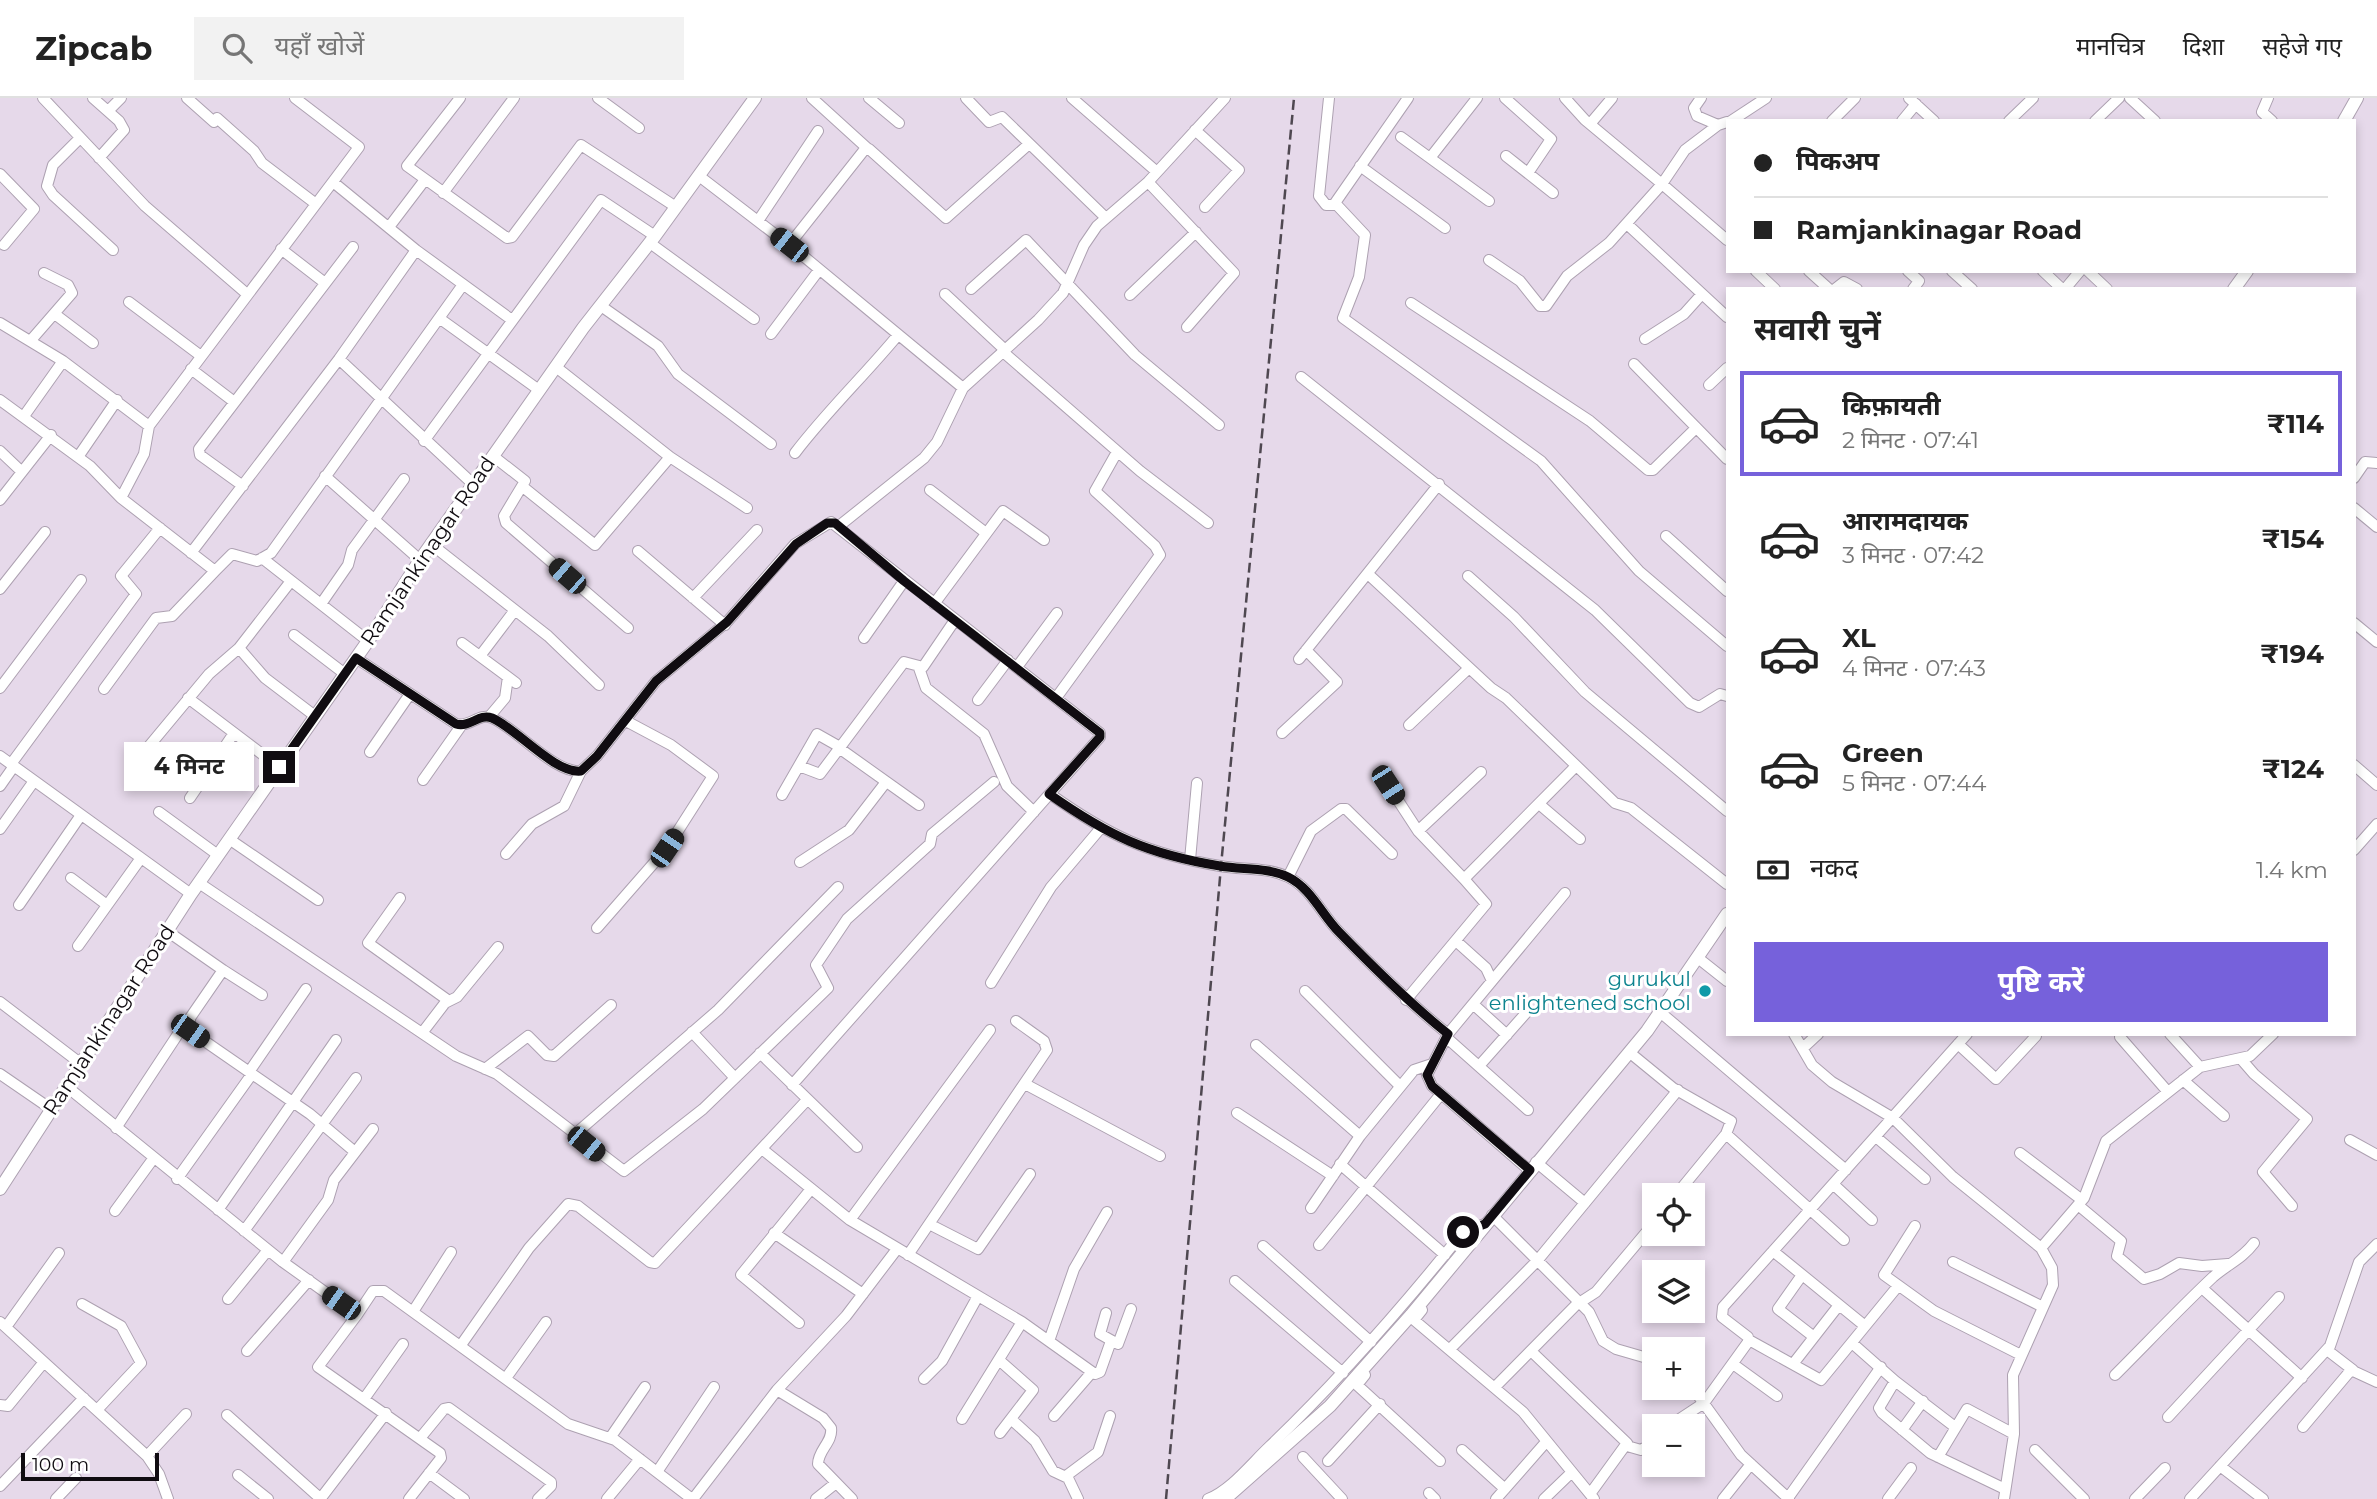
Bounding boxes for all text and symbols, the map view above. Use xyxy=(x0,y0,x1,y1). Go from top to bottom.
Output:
search box xyxy=(194,17,684,80)
text: Zipcab xyxy=(35,28,152,68)
icon: search xyxy=(218,29,256,67)
text: यहाँ खोजें xyxy=(274,30,364,62)
text: मानचित्र xyxy=(2076,32,2145,61)
text: दिशा xyxy=(2183,32,2224,61)
text: सहेजे गए xyxy=(2262,32,2342,61)
text: पिकअप xyxy=(1796,145,1879,177)
text: Ramjankinagar Road xyxy=(1796,214,2082,246)
car xyxy=(766,224,813,266)
text: सवारी चुनें xyxy=(1754,309,1881,348)
text: किफ़ायती xyxy=(1842,390,1941,422)
icon: car xyxy=(1758,392,1821,455)
text: ₹114 xyxy=(2267,408,2324,440)
text: 2 मिनट · 07:41 xyxy=(1842,426,1979,454)
street label: Ramjankinagar Road xyxy=(355,452,500,650)
text: आरामदायक xyxy=(1842,505,1968,537)
icon: car xyxy=(1758,507,1821,570)
text: ₹154 xyxy=(2261,523,2324,555)
text: 3 मिनट · 07:42 xyxy=(1842,541,1984,569)
car xyxy=(545,554,590,598)
icon: car xyxy=(1758,622,1821,685)
text: XL xyxy=(1842,622,1876,654)
text: ₹194 xyxy=(2260,638,2324,670)
text: 4 मिनट · 07:43 xyxy=(1842,654,1986,682)
icon: car xyxy=(1758,737,1821,800)
text: Green xyxy=(1842,737,1924,769)
callout: 4 मिनट xyxy=(125,742,254,792)
route end xyxy=(263,751,295,783)
text: 4 मिनट xyxy=(154,752,224,780)
text: ₹124 xyxy=(2262,753,2324,785)
car xyxy=(1368,762,1409,808)
text: 5 मिनट · 07:44 xyxy=(1842,769,1986,797)
car xyxy=(647,825,688,871)
icon: cash xyxy=(1754,851,1792,889)
text: नकद xyxy=(1810,852,1858,884)
text: 1.4 km xyxy=(2256,856,2328,884)
street label: Ramjankinagar Road xyxy=(38,920,180,1120)
button: पुष्टि करें xyxy=(1754,942,2328,1022)
place label: gurukul enlightened school xyxy=(1489,966,1691,1015)
marker: gurukul enlightened school xyxy=(1697,983,1713,999)
car xyxy=(167,1010,214,1052)
car xyxy=(564,1123,609,1165)
map controls xyxy=(1642,1183,1705,1477)
button: locate xyxy=(1642,1183,1705,1246)
route start xyxy=(1447,1216,1479,1248)
button: layers xyxy=(1642,1260,1705,1323)
car xyxy=(318,1282,365,1324)
button: + xyxy=(1642,1337,1705,1400)
button: − xyxy=(1642,1414,1705,1477)
scale bar xyxy=(21,1450,159,1482)
text: 100 m xyxy=(32,1453,89,1476)

